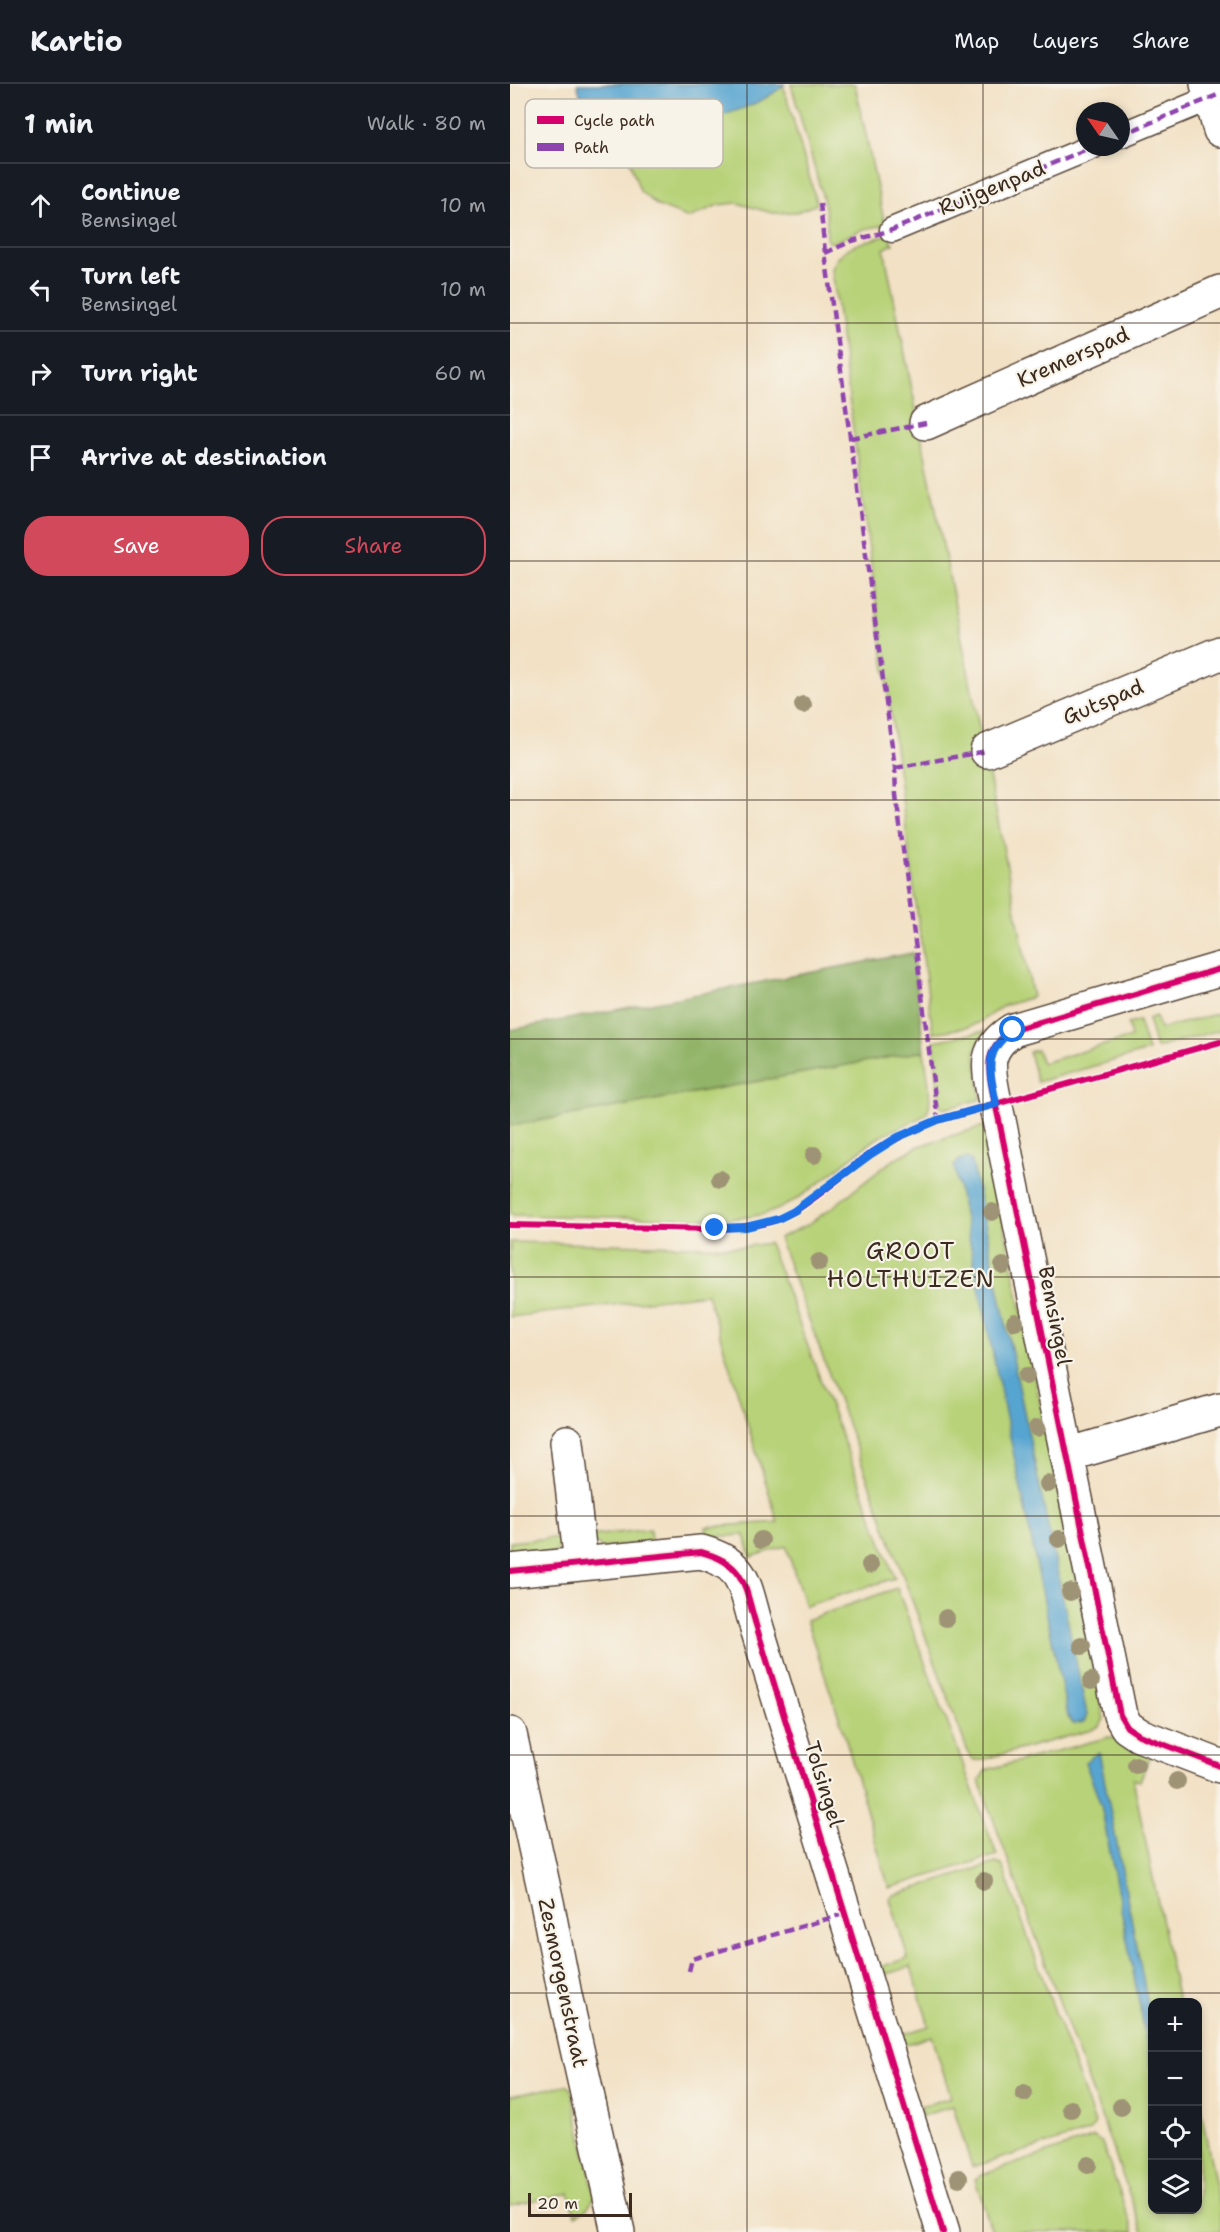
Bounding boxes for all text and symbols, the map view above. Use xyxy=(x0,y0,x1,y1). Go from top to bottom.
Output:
text: Kartio xyxy=(30,22,123,60)
text: Map xyxy=(954,27,999,55)
text: Layers xyxy=(1032,27,1099,55)
text: Share xyxy=(1132,27,1190,55)
legend xyxy=(525,99,723,168)
north arrow xyxy=(1076,102,1130,156)
text: 1 min xyxy=(24,106,93,141)
text: Walk · 80 m xyxy=(367,110,486,136)
text: Cycle path xyxy=(574,110,655,131)
text: Path xyxy=(574,137,609,158)
street label: Ruijgenpad xyxy=(934,154,1050,222)
text: Continue xyxy=(81,178,181,207)
icon: ahead xyxy=(24,189,57,222)
text: 10 m xyxy=(440,192,486,218)
text: Bemsingel xyxy=(81,207,177,233)
text: Turn left xyxy=(81,262,180,291)
icon: left xyxy=(24,273,57,306)
text: 10 m xyxy=(440,276,486,302)
text: Bemsingel xyxy=(81,291,177,317)
street label: Kremerspad xyxy=(1013,320,1133,394)
icon: right xyxy=(24,357,57,390)
text: Turn right xyxy=(81,359,198,388)
text: 60 m xyxy=(434,360,486,386)
icon: arrive xyxy=(24,441,57,474)
text: Arrive at destination xyxy=(81,443,327,472)
button: Save xyxy=(24,516,249,576)
button: Share xyxy=(261,516,486,576)
street label: Gutspad xyxy=(1058,672,1148,732)
route start xyxy=(999,1016,1025,1042)
route end xyxy=(701,1214,727,1240)
district label: GROOT HOLTHUIZEN xyxy=(827,1235,995,1295)
street label: Bemsingel xyxy=(1032,1264,1078,1369)
street label: Tolsingel xyxy=(798,1738,851,1831)
street label: Zesmorgenstraat xyxy=(531,1896,595,2070)
map controls xyxy=(1148,1998,1202,2214)
button: + xyxy=(1148,1998,1202,2052)
button: − xyxy=(1148,2052,1202,2106)
button: locate xyxy=(1148,2106,1202,2160)
button: layers xyxy=(1148,2160,1202,2214)
scale bar xyxy=(528,2190,632,2218)
text: 20 m xyxy=(537,2193,578,2214)

